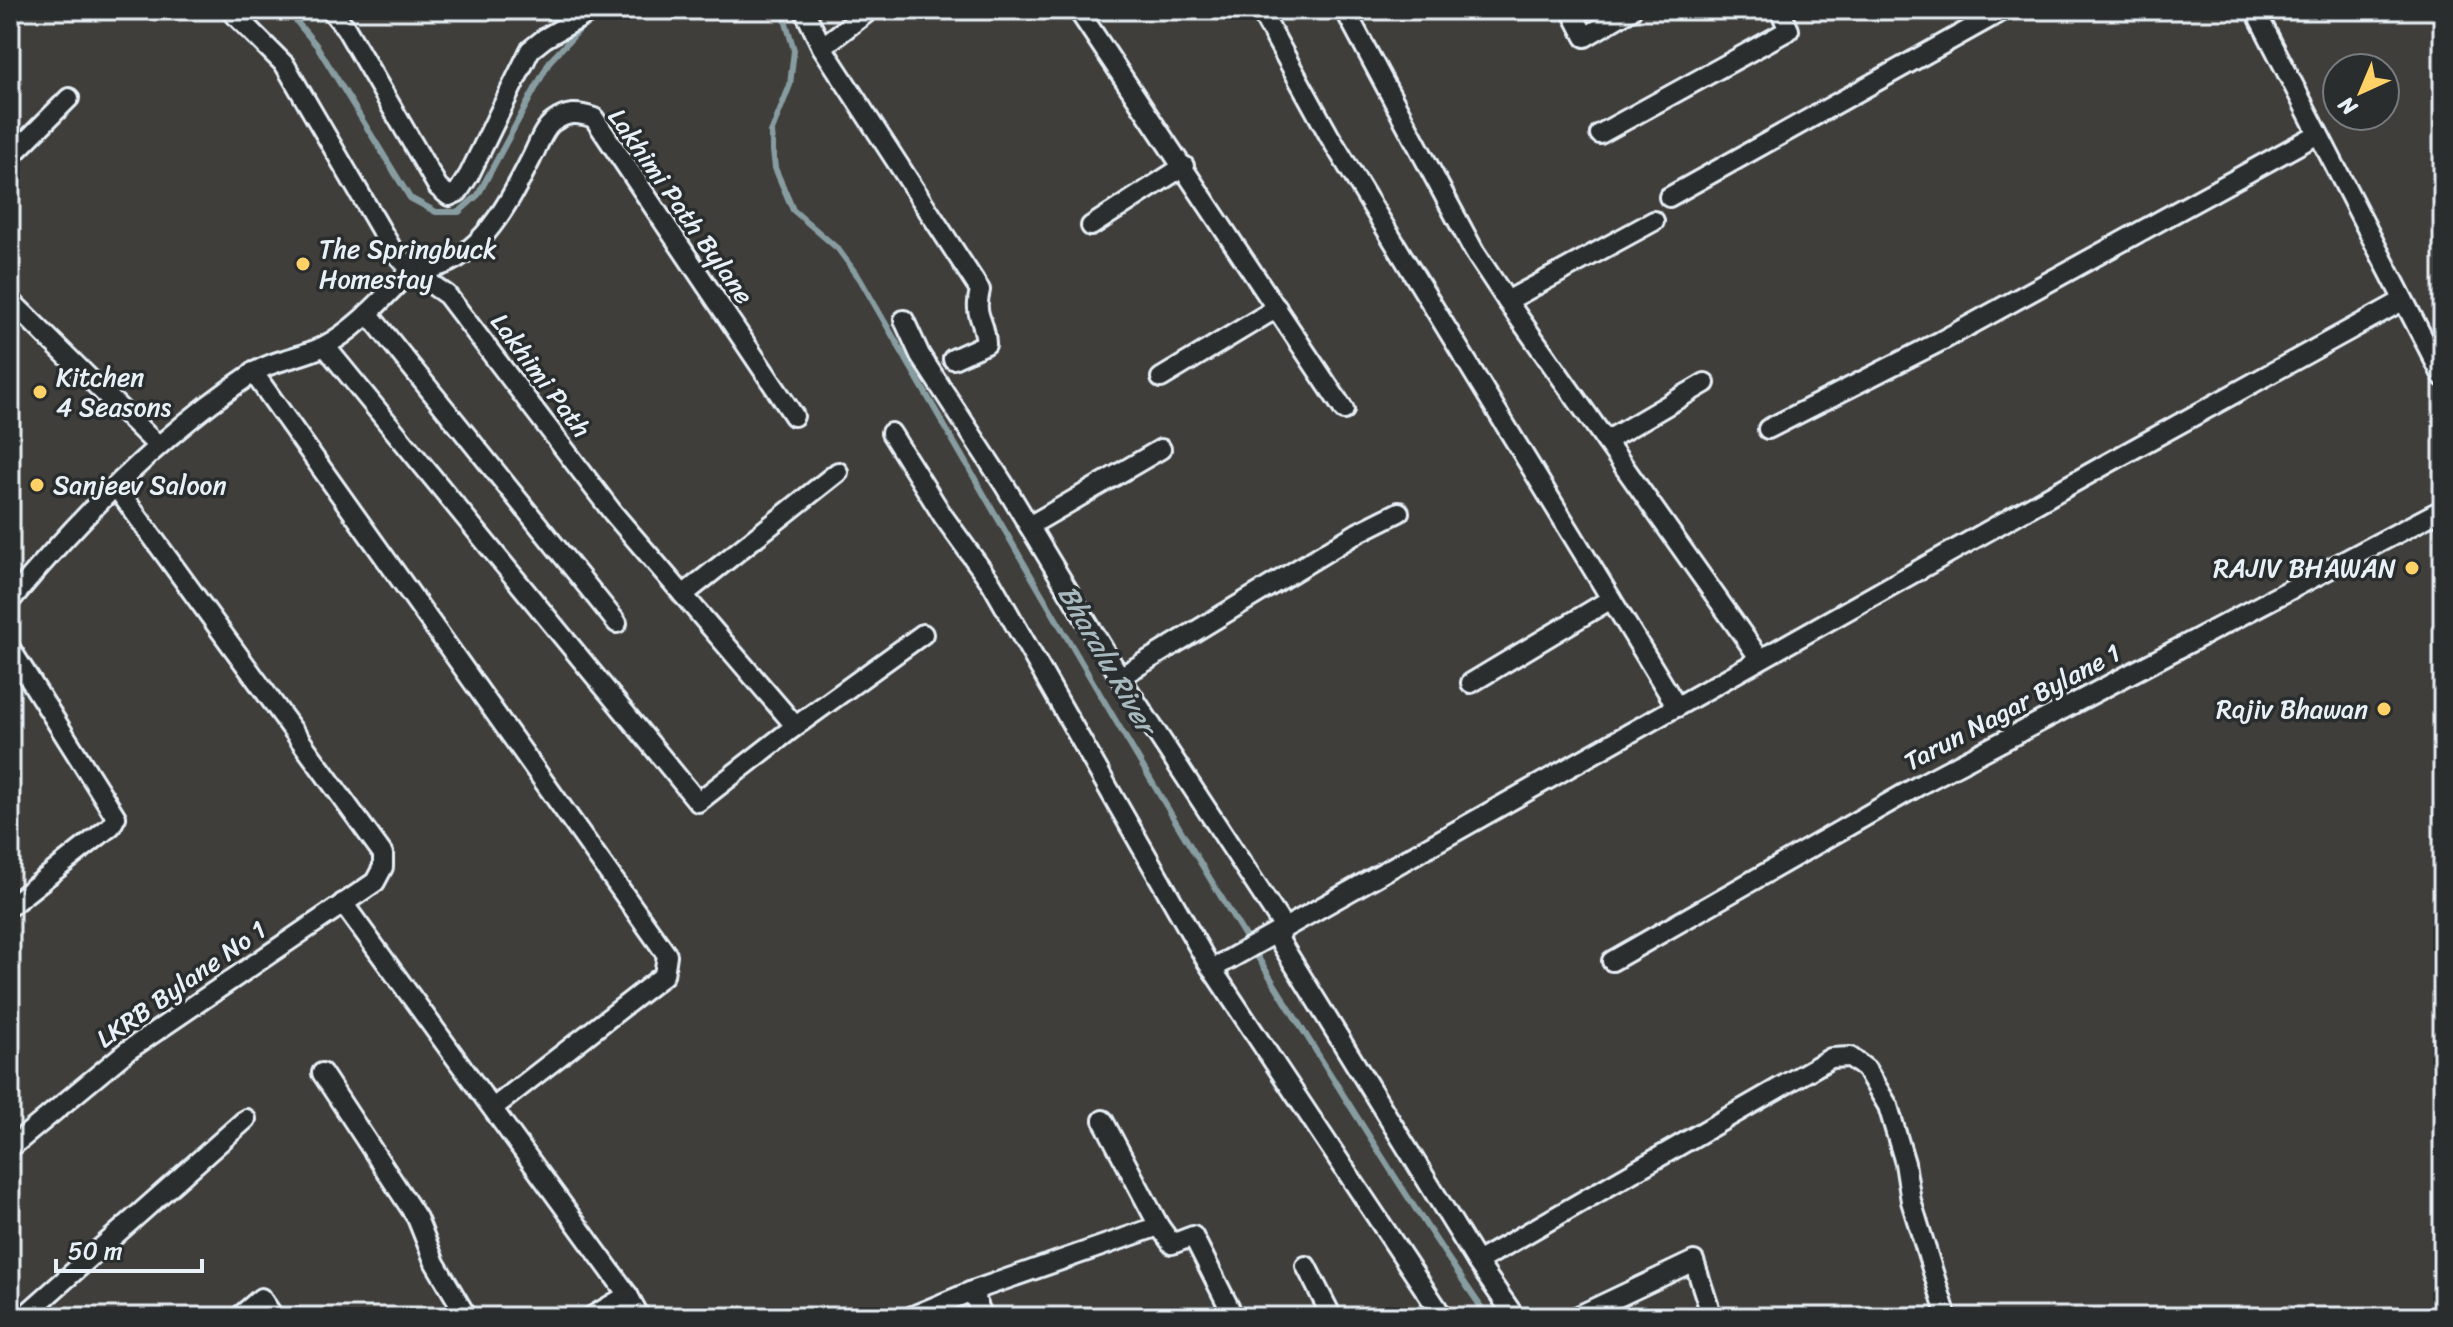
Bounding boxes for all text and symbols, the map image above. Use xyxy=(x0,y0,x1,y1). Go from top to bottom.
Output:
north arrow xyxy=(2321,52,2401,132)
text: N xyxy=(2328,86,2367,126)
street label: Lakhimi Path Bylane xyxy=(596,98,766,314)
place label: The Springbuck Homestay xyxy=(319,226,497,302)
marker: The Springbuck Homestay xyxy=(294,255,312,273)
street label: Lakhimi Path xyxy=(478,302,604,448)
place label: Kitchen 4 Seasons xyxy=(56,354,172,430)
marker: Kitchen 4 Seasons xyxy=(31,383,49,401)
place label: Sanjeev Saloon xyxy=(53,462,226,508)
marker: Sanjeev Saloon xyxy=(28,476,46,494)
place label: RAJIV BHAWAN xyxy=(2213,545,2396,591)
marker: RAJIV BHAWAN xyxy=(2403,559,2421,577)
water label: Bharalu River xyxy=(1044,575,1172,748)
street label: Tarun Nagar Bylane 1 xyxy=(1895,630,2129,784)
place label: Rajiv Bhawan xyxy=(2216,686,2368,732)
marker: Rajiv Bhawan xyxy=(2375,700,2393,718)
street label: LKRB Bylane No 1 xyxy=(86,908,276,1060)
scale bar xyxy=(56,1223,202,1273)
text: 50 m xyxy=(68,1230,123,1272)

